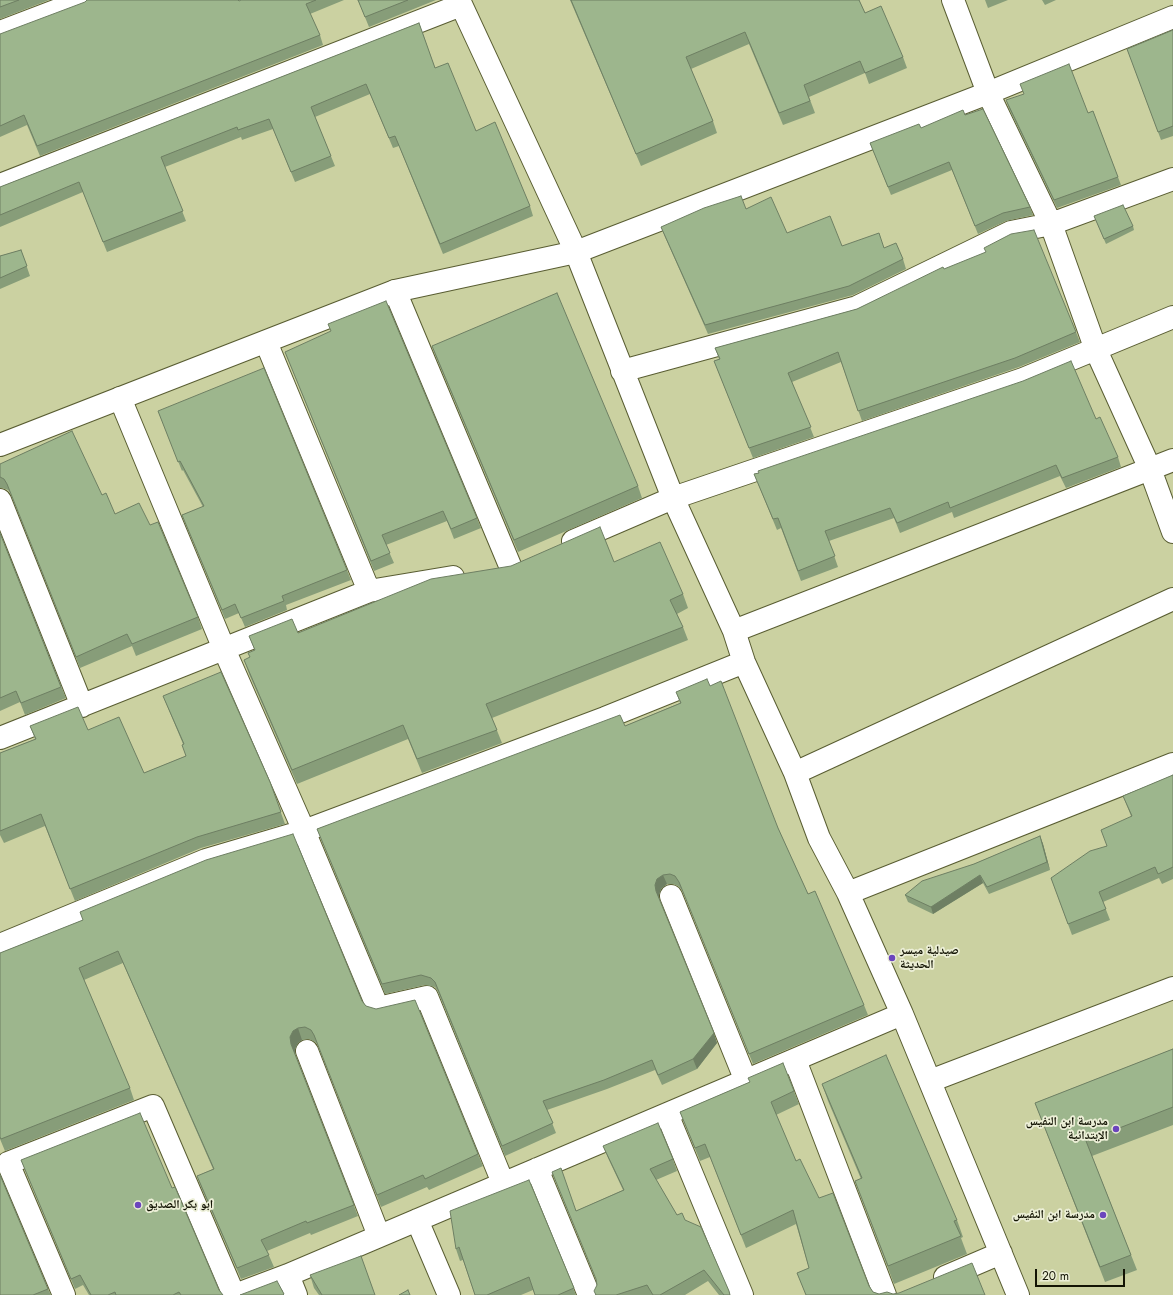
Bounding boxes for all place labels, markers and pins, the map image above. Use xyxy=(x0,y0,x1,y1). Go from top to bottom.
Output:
place label: صيدلية ميسر الحديثة xyxy=(900,944,959,972)
marker: صيدلية ميسر الحديثة xyxy=(887,953,897,963)
place label: مدرسة ابن النفيس الإبتدائية xyxy=(1026,1115,1108,1143)
marker: مدرسة ابن النفيس الإبتدائية xyxy=(1111,1124,1121,1134)
place label: ابو بكر الصديق xyxy=(146,1198,213,1212)
marker: ابو بكر الصديق xyxy=(133,1200,143,1210)
place label: مدرسة ابن النفيس xyxy=(1013,1208,1095,1222)
marker: مدرسة ابن النفيس xyxy=(1098,1210,1108,1220)

